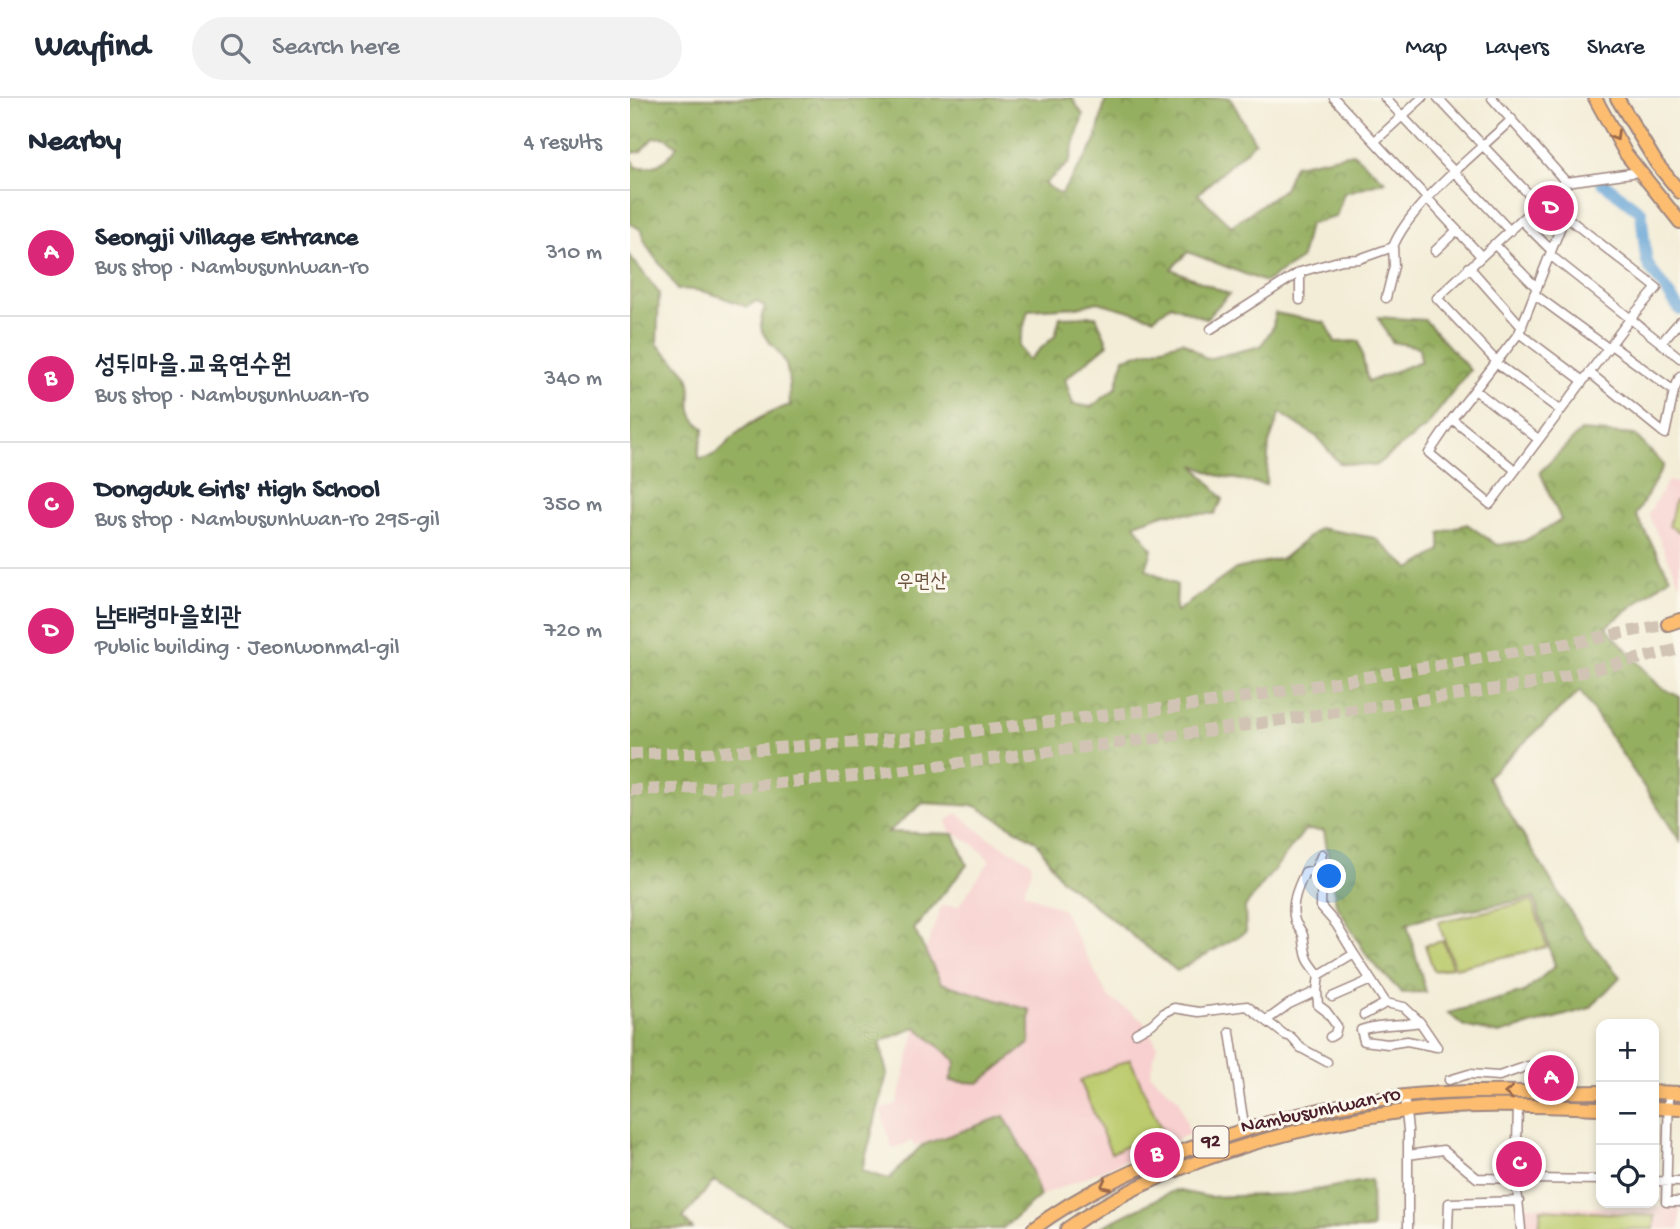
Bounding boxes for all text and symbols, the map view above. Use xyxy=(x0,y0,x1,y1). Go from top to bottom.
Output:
search box xyxy=(192,17,682,80)
text: Wayfind xyxy=(35,29,150,67)
icon: search xyxy=(216,29,254,67)
text: Search here xyxy=(272,33,400,64)
text: Map xyxy=(1405,34,1447,63)
text: Layers xyxy=(1485,34,1549,63)
text: Share xyxy=(1587,34,1645,63)
text: Nearby xyxy=(28,126,121,161)
one-way arrow xyxy=(1607,128,1620,141)
text: 4 results xyxy=(523,130,602,157)
pin: D xyxy=(1528,182,1574,234)
text: Seongji Village Entrance xyxy=(95,224,358,255)
text: A xyxy=(44,240,58,267)
text: 310 m xyxy=(546,240,602,267)
text: Bus stop · Nambusunhwan-ro xyxy=(95,255,369,282)
text: 성뒤마을.교육연수원 xyxy=(95,352,291,383)
text: B xyxy=(45,366,57,393)
text: 340 m xyxy=(544,366,602,393)
text: Bus stop · Nambusunhwan-ro xyxy=(95,383,369,410)
text: Dongduk Girls' High School xyxy=(95,476,380,507)
text: C xyxy=(45,492,57,519)
text: 350 m xyxy=(543,492,602,519)
text: Bus stop · Nambusunhwan-ro 295-gil xyxy=(95,507,440,534)
park label: 우면산 xyxy=(897,571,947,596)
text: 남태령마을회관 xyxy=(95,604,241,635)
text: D xyxy=(44,618,59,645)
text: 720 m xyxy=(544,618,602,645)
text: Public building · Jeonwonmal-gil xyxy=(95,635,400,662)
your location xyxy=(1312,859,1346,893)
map controls xyxy=(1596,1019,1659,1208)
button: + xyxy=(1596,1019,1659,1082)
pin: A xyxy=(1528,1052,1574,1104)
button: − xyxy=(1596,1082,1659,1145)
street label: Nambusunhwan-ro xyxy=(1239,1083,1403,1141)
one-way arrow xyxy=(1503,1085,1513,1101)
road number: 92 xyxy=(1194,1126,1228,1158)
pin: B xyxy=(1134,1129,1180,1181)
pin: C xyxy=(1496,1138,1542,1190)
button: locate xyxy=(1596,1145,1659,1208)
one-way arrow xyxy=(1100,1177,1112,1191)

